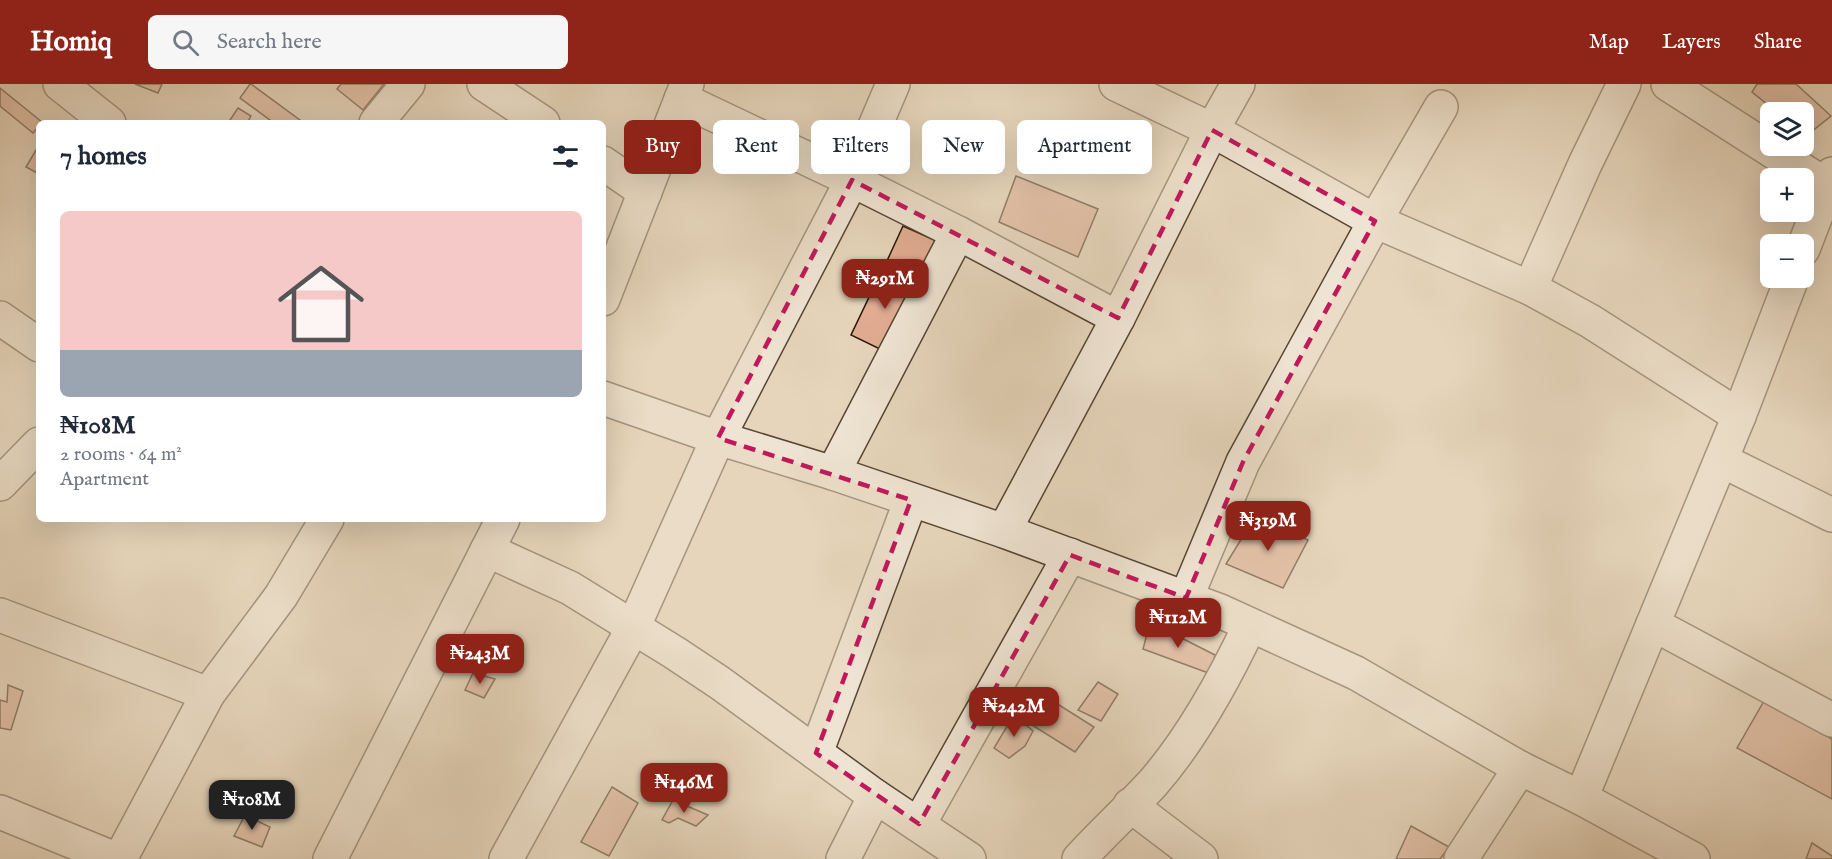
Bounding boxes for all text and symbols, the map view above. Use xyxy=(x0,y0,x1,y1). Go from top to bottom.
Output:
search box xyxy=(148,15,568,69)
text: Homiq xyxy=(30,25,112,60)
icon: search xyxy=(169,26,202,59)
text: Search here xyxy=(217,28,322,56)
text: Map xyxy=(1589,29,1629,56)
text: Layers xyxy=(1662,29,1721,56)
text: Share xyxy=(1754,29,1802,56)
map controls xyxy=(1760,102,1814,288)
button: layers xyxy=(1760,102,1814,156)
chip: Buy xyxy=(624,120,701,174)
chip: Rent xyxy=(713,120,799,174)
chip: Filters xyxy=(811,120,910,174)
chip: New xyxy=(922,120,1005,174)
chip: Apartment xyxy=(1017,120,1152,174)
text: 7 homes xyxy=(60,140,147,173)
icon: filters xyxy=(549,140,582,173)
button: + xyxy=(1760,168,1814,222)
button: − xyxy=(1760,234,1814,288)
icon: home xyxy=(267,250,375,358)
pin: ₦291M xyxy=(843,259,927,310)
text: ₦291M xyxy=(856,266,914,291)
text: ₦108M xyxy=(60,409,136,442)
text: 2 rooms · 64 m² xyxy=(60,442,182,467)
text: Apartment xyxy=(60,467,149,492)
pin: ₦319M xyxy=(1226,501,1310,552)
text: ₦319M xyxy=(1240,508,1296,533)
pin: ₦112M xyxy=(1136,598,1220,649)
text: ₦112M xyxy=(1149,605,1207,630)
pin: ₦243M xyxy=(438,634,522,685)
text: ₦243M xyxy=(450,641,510,666)
pin: ₦242M xyxy=(972,687,1056,738)
text: ₦242M xyxy=(983,694,1045,719)
pin: ₦146M xyxy=(642,763,726,814)
text: ₦146M xyxy=(655,770,713,795)
pin: ₦108M xyxy=(210,780,294,831)
text: ₦108M xyxy=(223,787,281,812)

